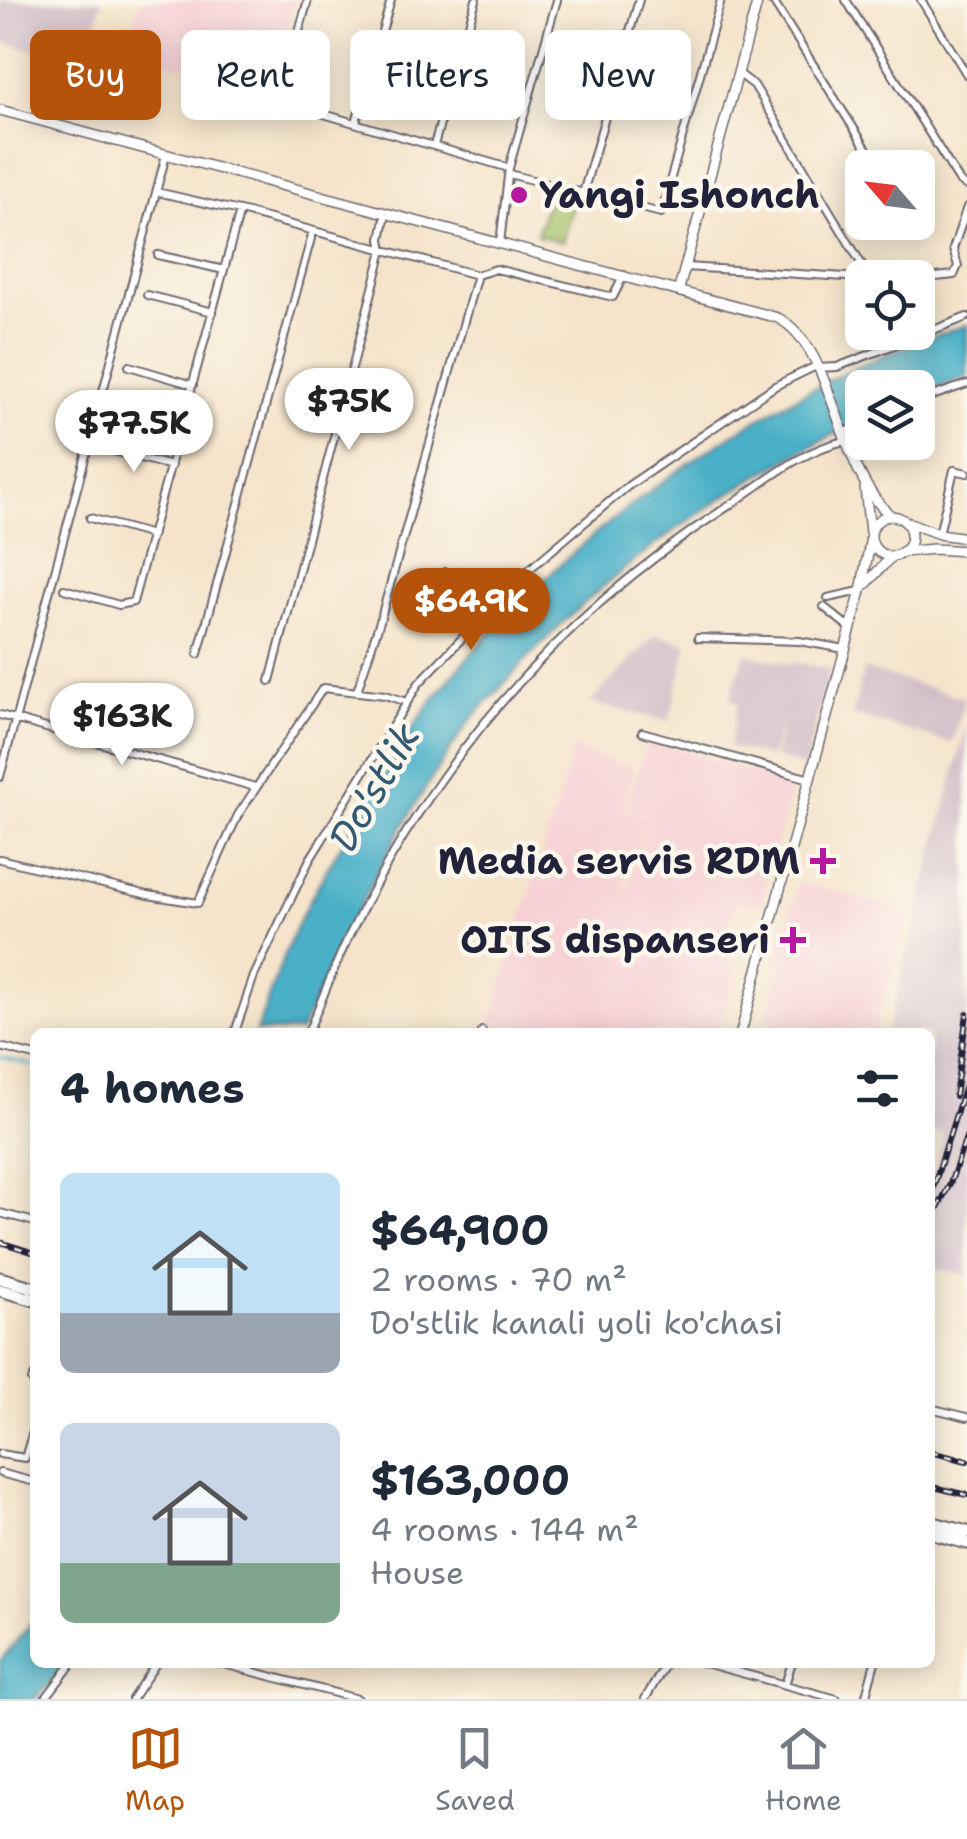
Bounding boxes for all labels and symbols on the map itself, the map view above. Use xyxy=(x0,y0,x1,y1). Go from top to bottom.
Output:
north arrow xyxy=(845,150,935,240)
place label: Yangi Ishonch xyxy=(539,169,820,220)
marker: Yangi Ishonch xyxy=(508,184,530,206)
pin: $75K xyxy=(290,368,408,453)
pin: $77.5K xyxy=(53,390,215,475)
pin: $64.9K xyxy=(390,568,552,653)
pin: $163K xyxy=(52,683,192,768)
water label: Do'stlik xyxy=(315,713,433,861)
place label: Media servis RDM xyxy=(438,835,800,886)
marker: Media servis RDM xyxy=(810,848,836,874)
place label: OITS dispanseri xyxy=(460,914,770,965)
marker: OITS dispanseri xyxy=(780,927,806,953)

